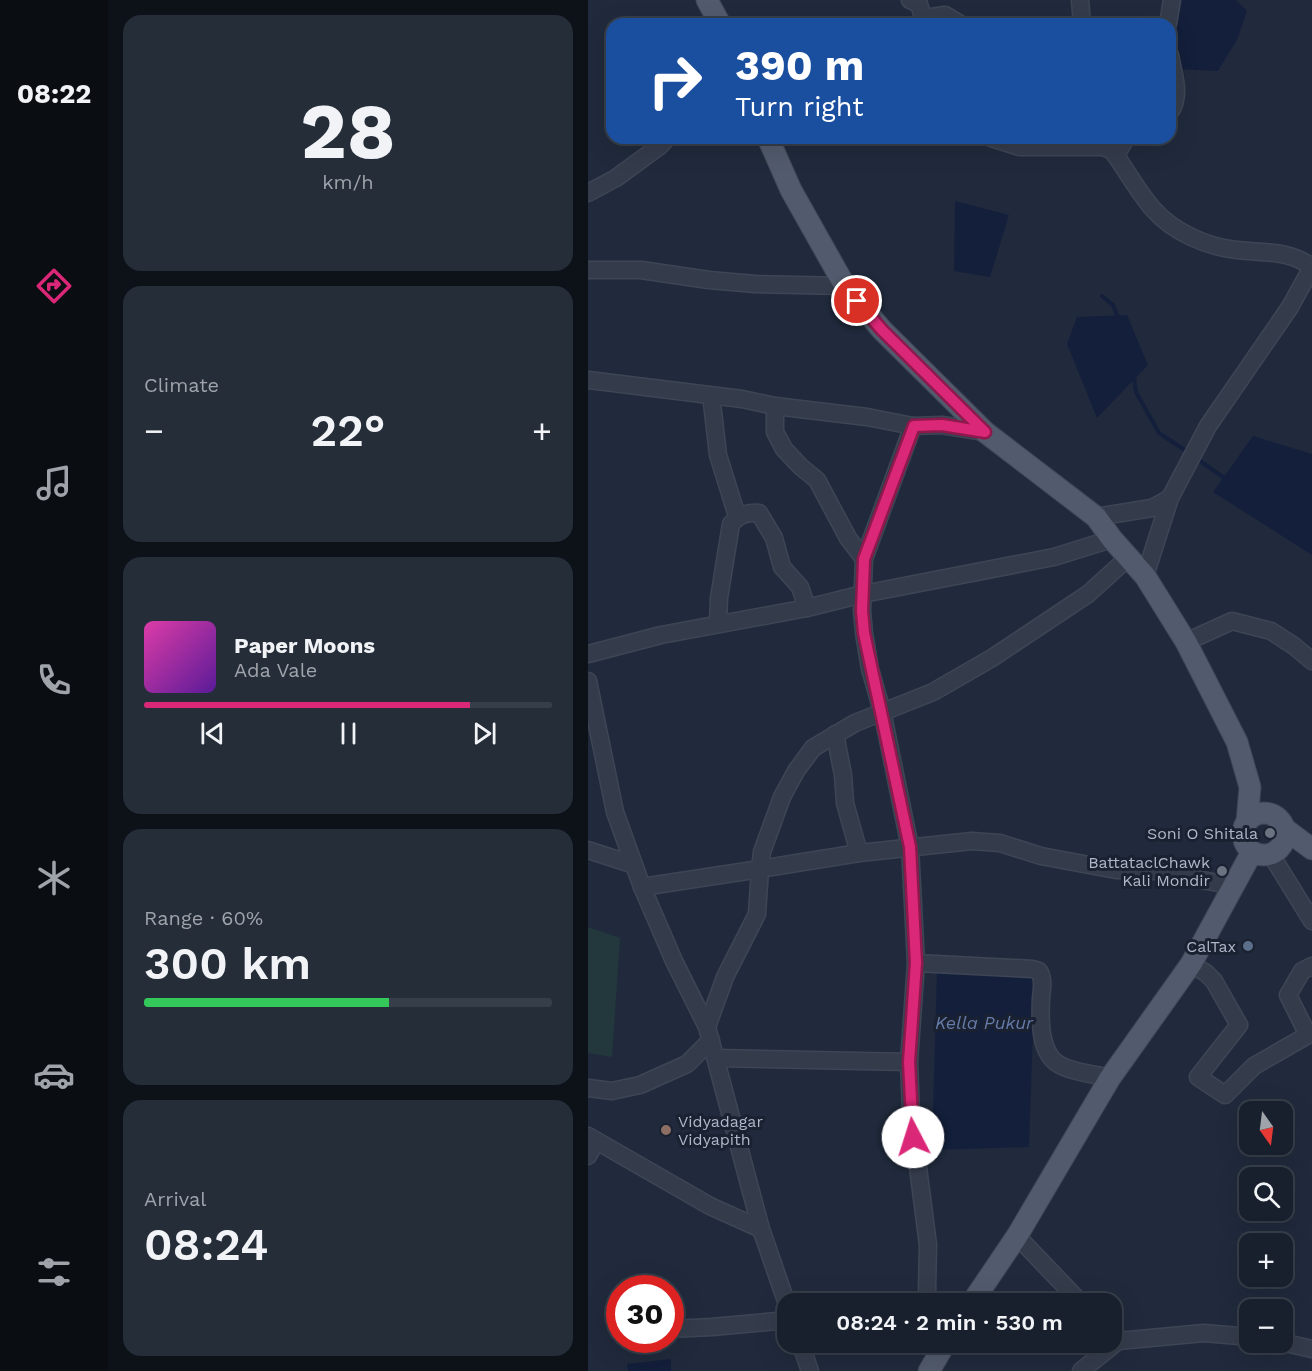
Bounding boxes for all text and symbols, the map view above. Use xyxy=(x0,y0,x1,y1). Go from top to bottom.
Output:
text: 390 m xyxy=(735,41,864,90)
icon: right xyxy=(636,42,714,120)
text: 08:22 xyxy=(17,78,91,110)
text: 28 xyxy=(300,85,396,177)
text: Turn right xyxy=(735,91,864,123)
text: km/h xyxy=(322,170,374,194)
icon: directions xyxy=(33,265,75,307)
pin xyxy=(831,275,882,326)
icon: arrive xyxy=(840,284,873,317)
text: Climate xyxy=(144,373,219,397)
text: 22° xyxy=(311,404,385,457)
text: − xyxy=(144,411,164,450)
text: + xyxy=(532,411,552,450)
icon: music xyxy=(33,462,75,504)
text: Paper Moons xyxy=(234,633,375,658)
text: Ada Vale xyxy=(234,658,317,682)
icon: phone xyxy=(33,659,75,701)
icon: previous xyxy=(196,717,229,750)
icon: pause xyxy=(332,717,365,750)
icon: next xyxy=(468,717,501,750)
place label: Soni O Shitala xyxy=(1147,824,1258,843)
marker: Soni O Shitala xyxy=(1263,826,1277,840)
place label: BattataclChawk Kali Mondir xyxy=(1088,853,1210,890)
icon: climate xyxy=(33,857,75,899)
marker: BattataclChawk Kali Mondir xyxy=(1215,864,1229,878)
text: Range · 60% xyxy=(144,906,263,930)
text: 300 km xyxy=(144,937,311,990)
place label: CalTax xyxy=(1186,937,1236,956)
marker: CalTax xyxy=(1241,939,1255,953)
water label: Kella Pukur xyxy=(935,1012,1034,1033)
icon: car xyxy=(33,1054,75,1096)
north arrow xyxy=(1239,1101,1293,1155)
map controls xyxy=(1239,1101,1293,1353)
position arrow xyxy=(881,1105,945,1169)
place label: Vidyadagar Vidyapith xyxy=(678,1112,763,1149)
marker: Vidyadagar Vidyapith xyxy=(659,1123,673,1137)
button: search xyxy=(1239,1167,1293,1221)
text: Arrival xyxy=(144,1187,206,1211)
text: 08:24 xyxy=(144,1218,268,1271)
button: + xyxy=(1239,1233,1293,1287)
icon: filters xyxy=(33,1251,75,1293)
speed limit sign: 30 xyxy=(606,1275,684,1353)
button: − xyxy=(1239,1299,1293,1353)
text: 08:24 · 2 min · 530 m xyxy=(836,1310,1063,1335)

